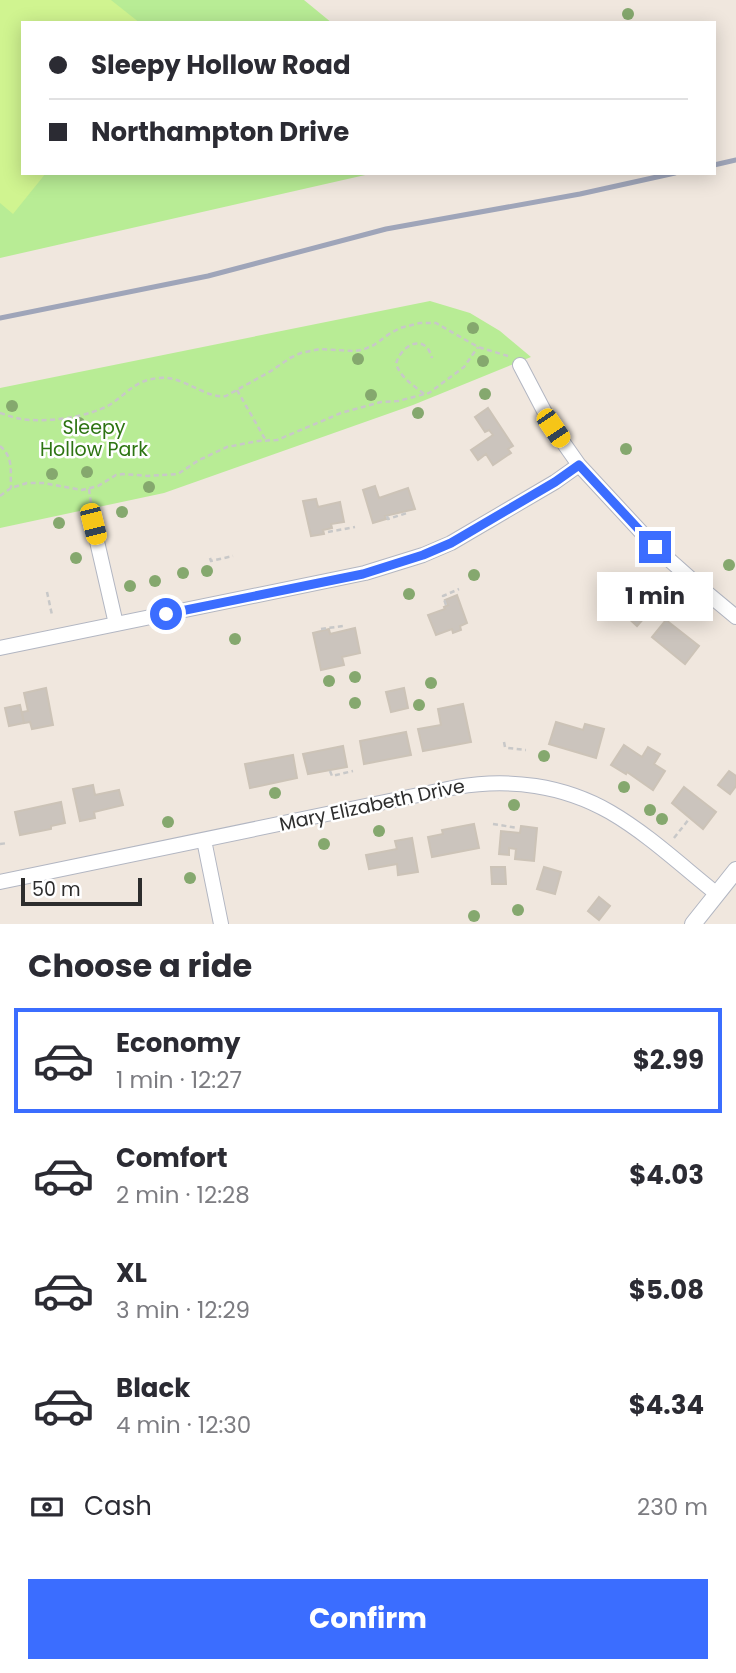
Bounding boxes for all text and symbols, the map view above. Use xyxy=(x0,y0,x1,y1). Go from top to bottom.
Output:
text: Sleepy Hollow Road xyxy=(91,47,351,83)
text: Northampton Drive xyxy=(91,114,349,150)
car xyxy=(533,405,574,451)
park label: Sleepy Hollow Park xyxy=(40,414,148,463)
car xyxy=(78,501,109,547)
route end xyxy=(639,531,671,563)
callout: 1 min xyxy=(597,572,713,620)
text: 1 min xyxy=(625,580,685,612)
route start xyxy=(150,598,182,630)
street label: Mary Elizabeth Drive xyxy=(277,772,467,838)
scale bar xyxy=(21,875,142,907)
text: 50 m xyxy=(32,876,81,903)
text: Choose a ride xyxy=(28,943,252,988)
text: Economy xyxy=(116,1025,240,1061)
icon: car xyxy=(32,1029,95,1092)
text: $2.99 xyxy=(633,1042,704,1078)
text: 1 min · 12:27 xyxy=(116,1064,242,1096)
text: Comfort xyxy=(116,1140,228,1176)
icon: car xyxy=(32,1144,95,1207)
text: $4.03 xyxy=(629,1157,704,1193)
text: 2 min · 12:28 xyxy=(116,1179,250,1211)
text: XL xyxy=(116,1255,147,1291)
icon: car xyxy=(32,1259,95,1322)
text: $5.08 xyxy=(629,1272,704,1308)
text: 3 min · 12:29 xyxy=(116,1294,250,1326)
text: Black xyxy=(116,1370,190,1406)
icon: car xyxy=(32,1374,95,1437)
text: $4.34 xyxy=(629,1387,704,1423)
text: 4 min · 12:30 xyxy=(116,1409,251,1441)
icon: cash xyxy=(28,1488,66,1526)
text: Cash xyxy=(84,1488,152,1524)
text: 230 m xyxy=(637,1491,708,1523)
button: Confirm xyxy=(28,1579,708,1659)

